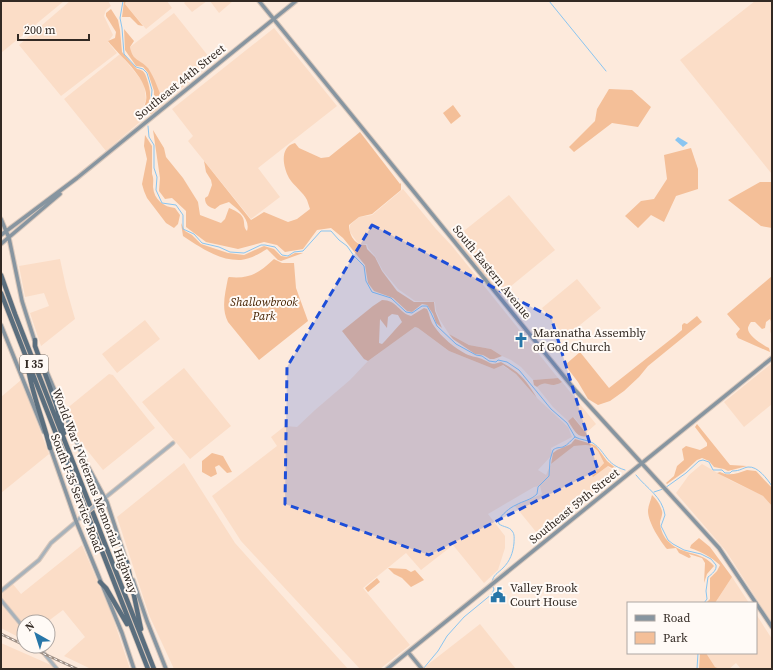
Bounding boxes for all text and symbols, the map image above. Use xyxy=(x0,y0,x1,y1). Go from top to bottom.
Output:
scale bar xyxy=(18,16,89,42)
text: 200 m xyxy=(24,22,56,38)
street label: Southeast 44th Street xyxy=(132,41,228,123)
street label: South Eastern Avenue xyxy=(449,222,535,322)
park label: Shallowbrook Park xyxy=(230,294,298,324)
place label: Maranatha Assembly of God Church xyxy=(533,325,647,355)
church icon: Maranatha Assembly of God Church xyxy=(512,331,530,349)
road number: I 35 xyxy=(20,355,48,373)
street label: World War I Veterans Memorial Highway xyxy=(48,386,142,597)
street label: South I-35 Service Road xyxy=(47,432,107,555)
street label: Southeast 59th Street xyxy=(526,465,622,547)
place label: Valley Brook Court House xyxy=(510,580,578,610)
public building icon: Valley Brook Court House xyxy=(489,586,507,604)
legend xyxy=(627,602,757,654)
text: Road xyxy=(663,610,690,626)
north arrow xyxy=(16,614,56,654)
text: N xyxy=(22,618,38,635)
text: Park xyxy=(663,630,688,646)

